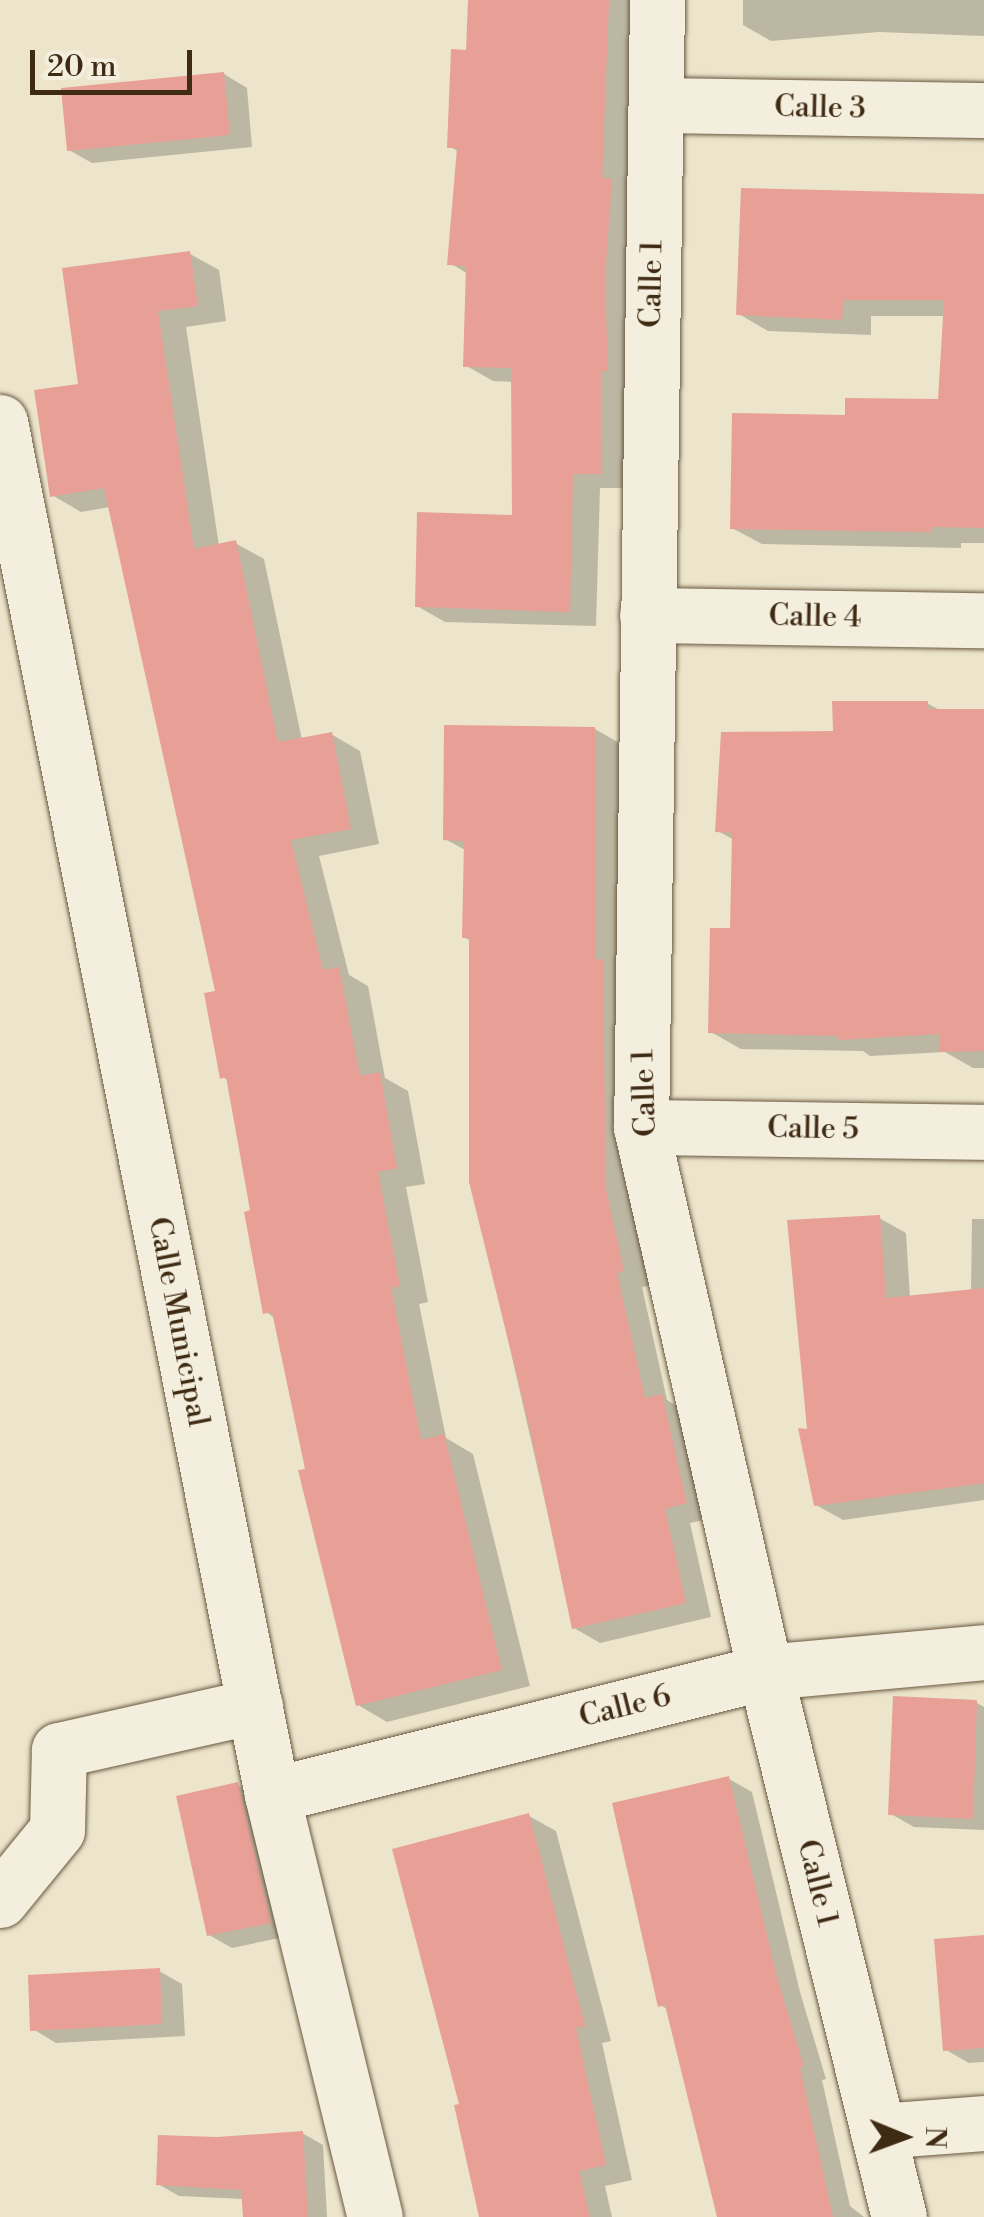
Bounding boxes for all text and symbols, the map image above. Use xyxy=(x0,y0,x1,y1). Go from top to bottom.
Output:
scale bar xyxy=(35,30,198,92)
text: 20 m xyxy=(47,48,116,86)
street label: Calle 3 xyxy=(774,89,866,127)
street label: Calle 1 xyxy=(633,240,671,328)
street label: Calle 4 xyxy=(768,598,862,636)
street label: Calle 1 xyxy=(625,1048,665,1138)
street label: Calle 5 xyxy=(767,1110,859,1148)
street label: Calle Municipal xyxy=(140,1214,216,1430)
street label: Calle 6 xyxy=(575,1678,675,1736)
street label: Calle 1 xyxy=(789,1836,845,1930)
north arrow xyxy=(854,2087,954,2187)
text: N xyxy=(917,2126,952,2149)

